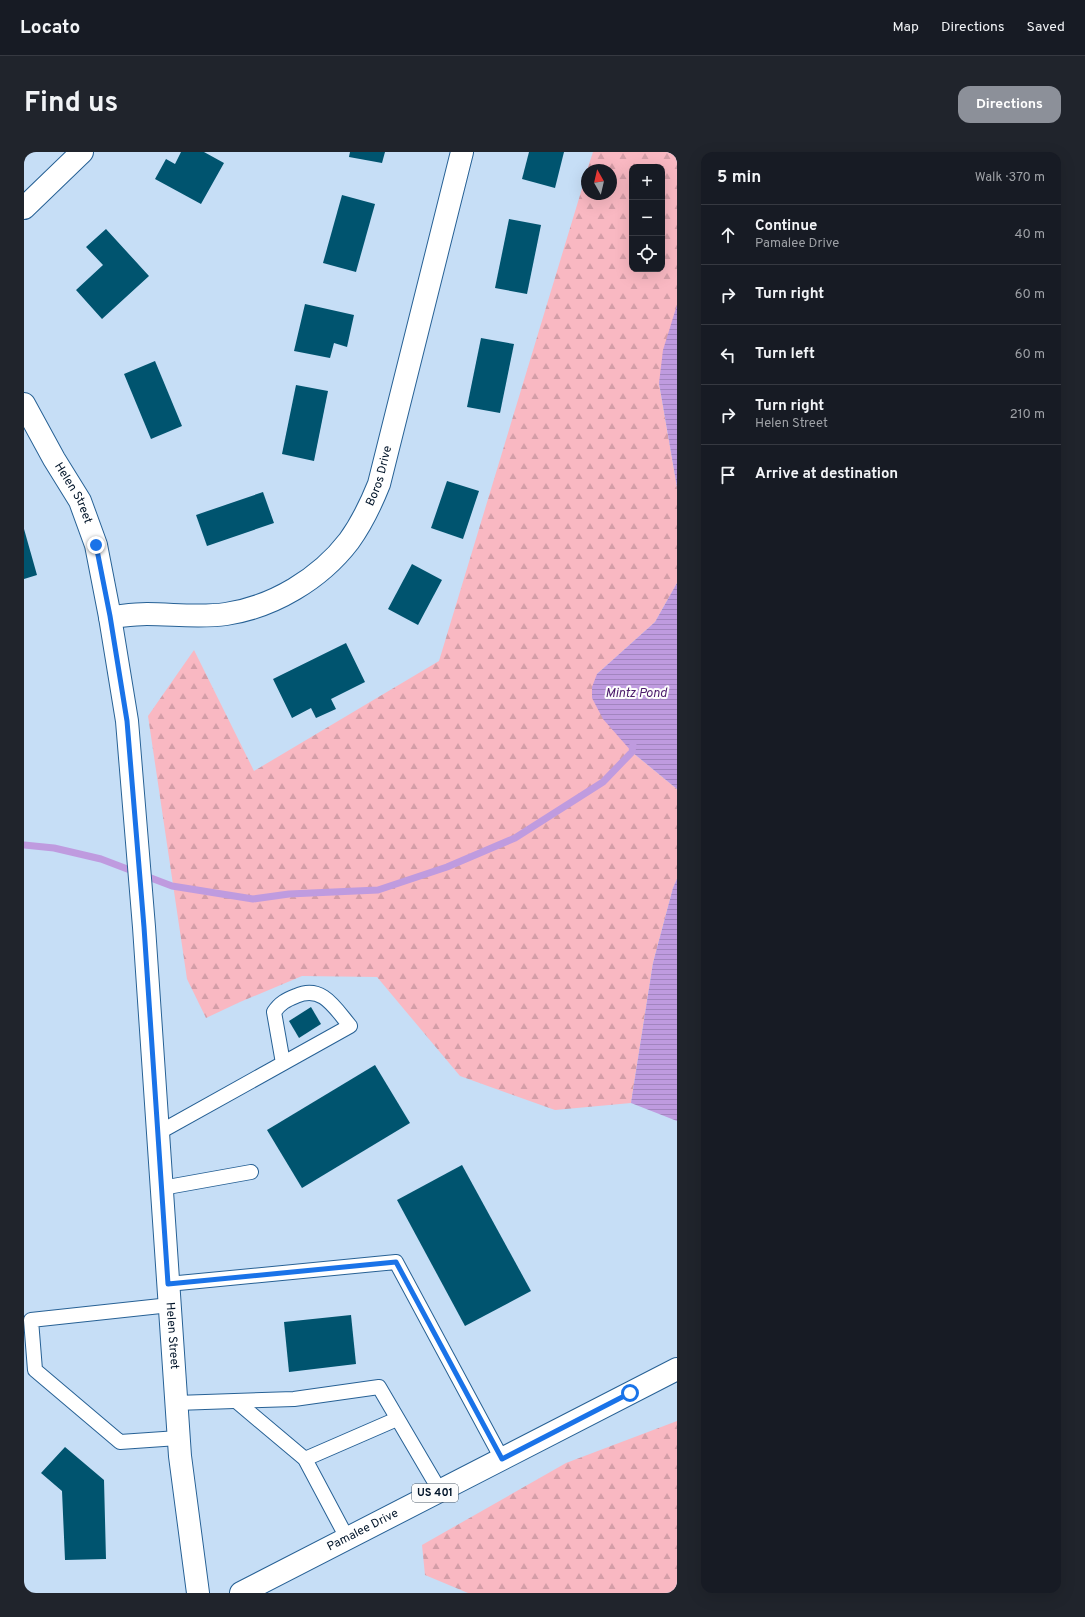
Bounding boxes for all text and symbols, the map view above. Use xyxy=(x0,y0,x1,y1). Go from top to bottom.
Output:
text: Locato xyxy=(20,16,80,40)
text: Map xyxy=(893,19,919,36)
text: Directions xyxy=(941,19,1005,36)
text: Saved xyxy=(1027,19,1065,36)
text: Find us xyxy=(24,86,118,122)
button: Directions xyxy=(958,86,1061,123)
north arrow xyxy=(581,164,617,200)
map controls xyxy=(629,164,665,272)
button: + xyxy=(629,164,665,200)
text: 5 min xyxy=(717,167,761,189)
text: Walk · 370 m xyxy=(975,170,1045,186)
button: − xyxy=(629,200,665,236)
text: Continue xyxy=(755,217,817,236)
icon: ahead xyxy=(717,224,739,246)
text: 40 m xyxy=(1015,227,1045,243)
button: locate xyxy=(629,236,665,272)
text: Pamalee Drive xyxy=(755,236,839,252)
icon: right xyxy=(717,284,739,306)
text: Turn right xyxy=(755,285,824,304)
text: 60 m xyxy=(1015,287,1045,303)
icon: left xyxy=(717,344,739,366)
text: Turn left xyxy=(755,345,815,364)
text: 60 m xyxy=(1015,347,1045,363)
text: Turn right xyxy=(755,397,824,416)
icon: right xyxy=(717,404,739,426)
text: 210 m xyxy=(1010,407,1045,423)
text: Helen Street xyxy=(755,416,828,432)
street label: Boros Drive xyxy=(362,444,396,509)
street label: Helen Street xyxy=(50,460,96,526)
icon: arrive xyxy=(717,464,739,486)
text: Arrive at destination xyxy=(755,465,898,484)
route end xyxy=(87,536,105,554)
water label: Mintz Pond xyxy=(605,686,668,702)
street label: Helen Street xyxy=(162,1302,182,1370)
route start xyxy=(621,1384,639,1402)
road number: US 401 xyxy=(412,1484,458,1502)
street label: Pamalee Drive xyxy=(325,1505,401,1555)

